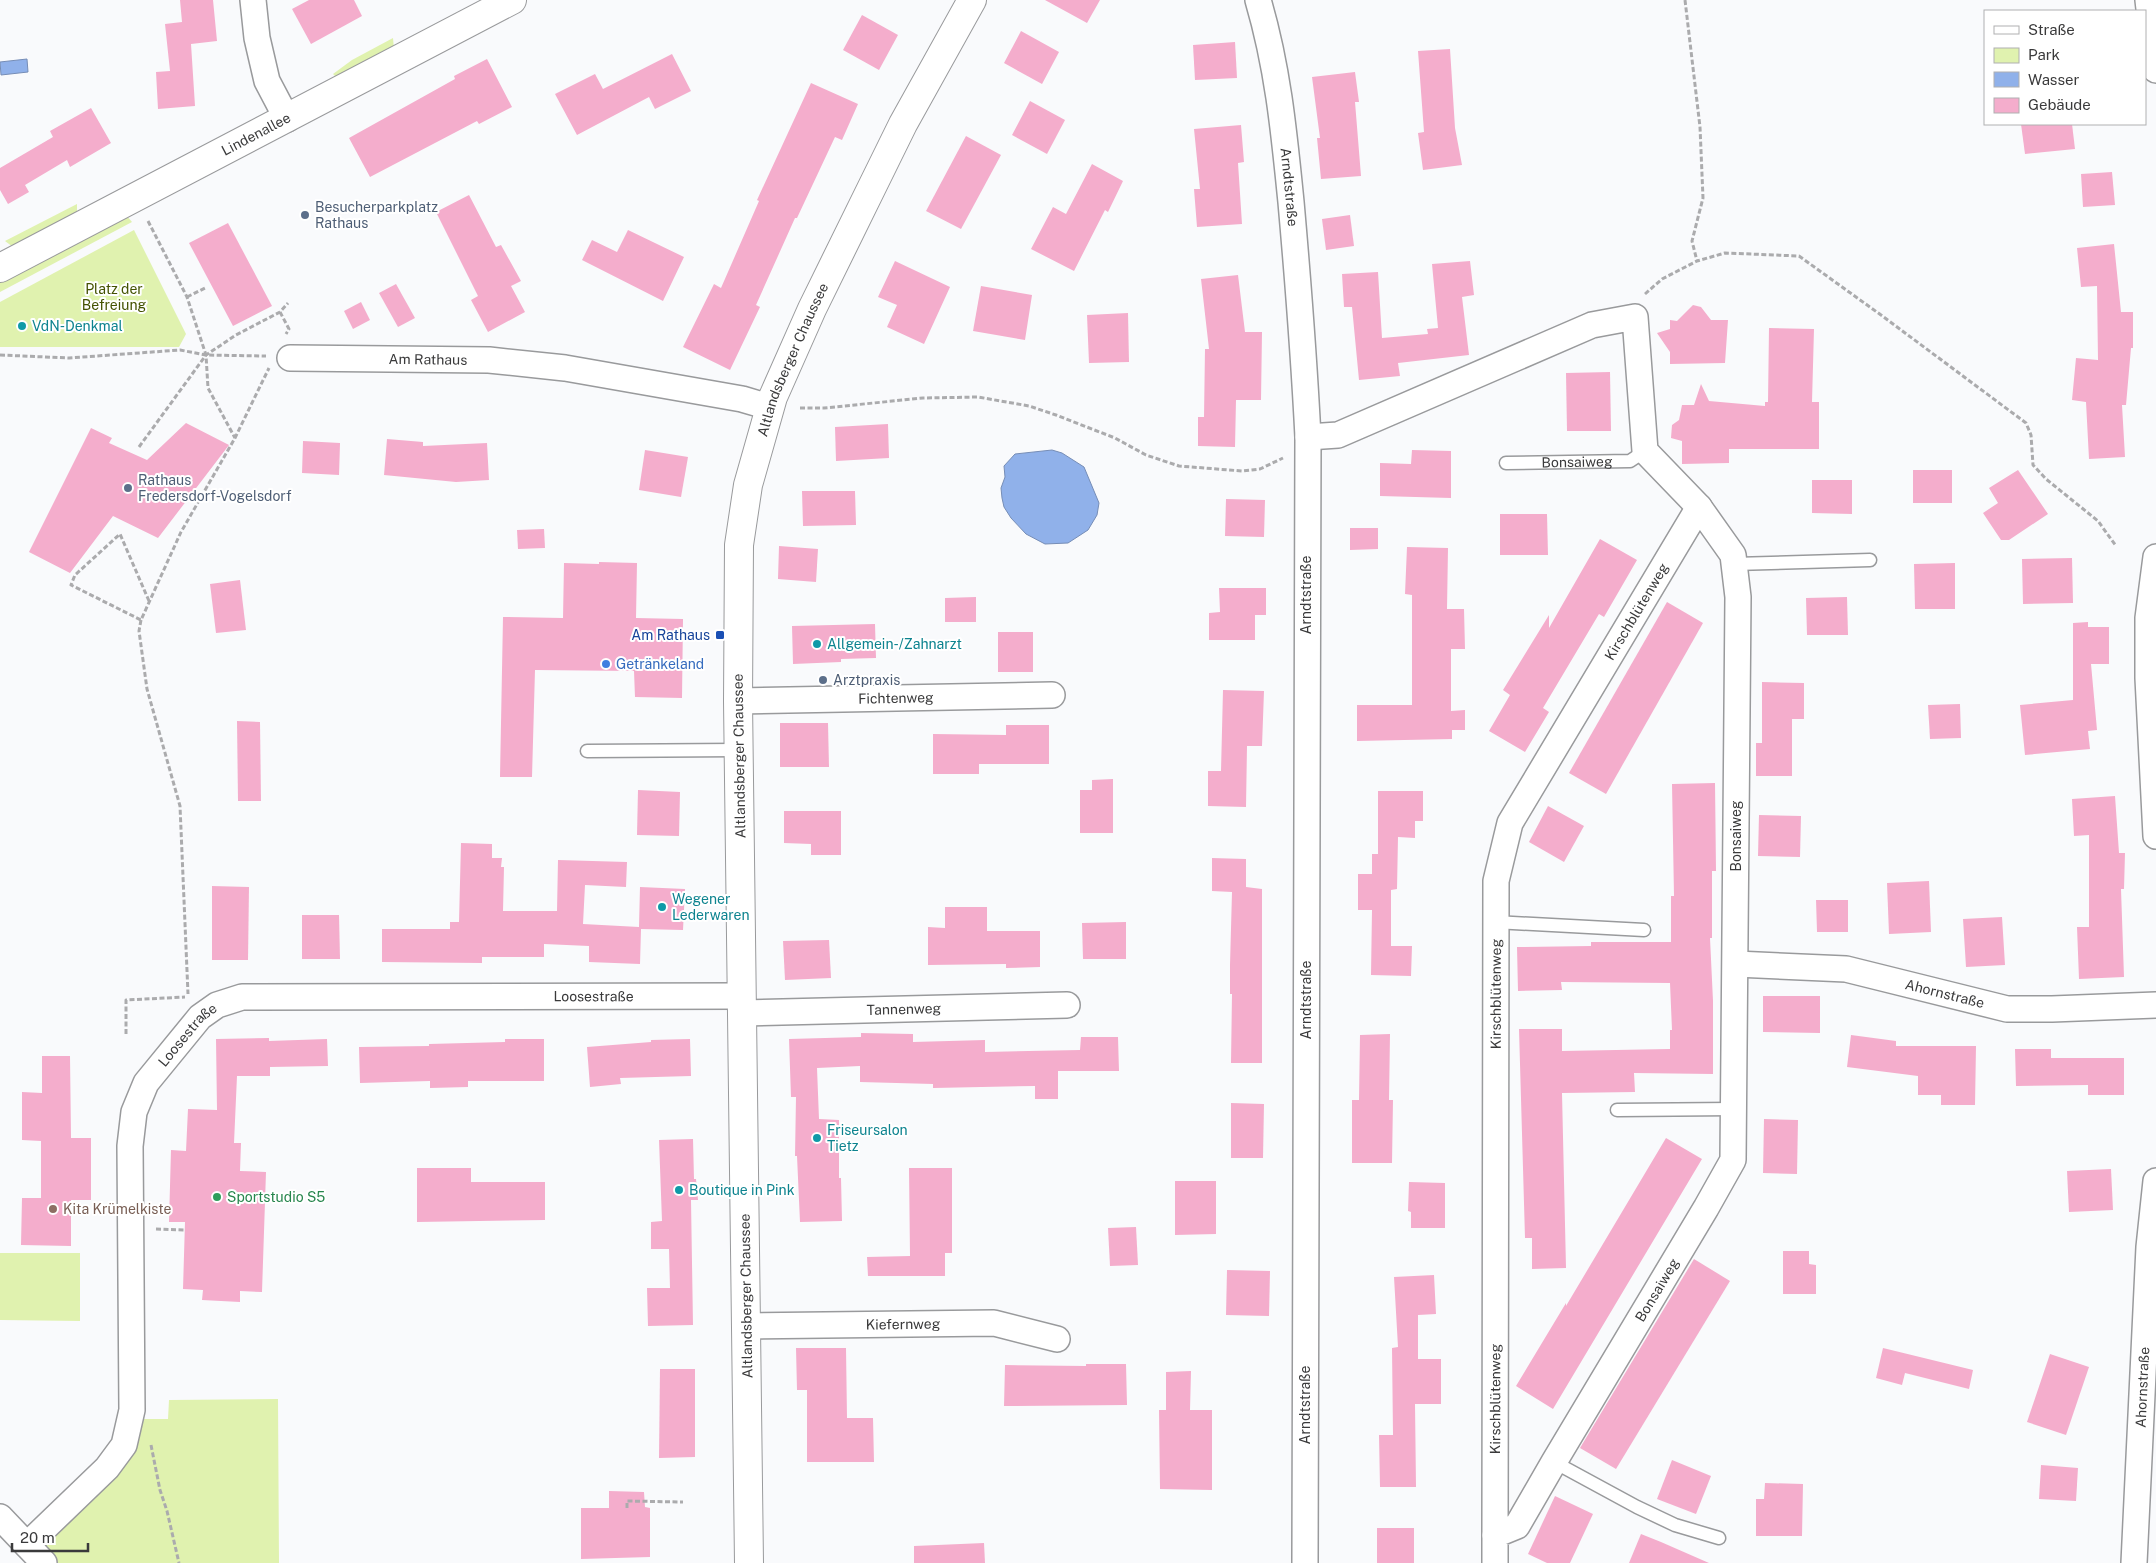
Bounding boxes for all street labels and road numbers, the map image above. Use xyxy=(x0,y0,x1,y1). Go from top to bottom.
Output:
street label: Lindenallee xyxy=(219,109,293,159)
street label: Arndtstraße xyxy=(1277,147,1301,227)
street label: Altlandsberger Chaussee xyxy=(754,280,832,438)
street label: Am Rathaus xyxy=(389,351,467,368)
street label: Bonsaiweg xyxy=(1541,453,1613,470)
street label: Arndtstraße xyxy=(1298,556,1314,634)
street label: Kirschblütenweg xyxy=(1601,560,1672,663)
street label: Altlandsberger Chaussee xyxy=(730,673,748,839)
street label: Fichtenweg xyxy=(858,689,934,707)
street label: Bonsaiweg xyxy=(1728,800,1744,872)
street label: Kirschblütenweg xyxy=(1488,939,1504,1049)
street label: Arndtstraße xyxy=(1298,961,1314,1039)
street label: Ahornstraße xyxy=(1904,976,1986,1011)
street label: Loosestraße xyxy=(553,988,634,1004)
street label: Loosestraße xyxy=(155,1000,220,1070)
street label: Tannenweg xyxy=(866,1000,942,1018)
street label: Altlandsberger Chaussee xyxy=(737,1213,755,1379)
street label: Bonsaiweg xyxy=(1632,1255,1682,1325)
street label: Kiefernweg xyxy=(865,1316,941,1333)
street label: Kirschblütenweg xyxy=(1487,1344,1503,1454)
street label: Ahornstraße xyxy=(2132,1346,2152,1428)
street label: Arndtstraße xyxy=(1297,1366,1313,1444)

